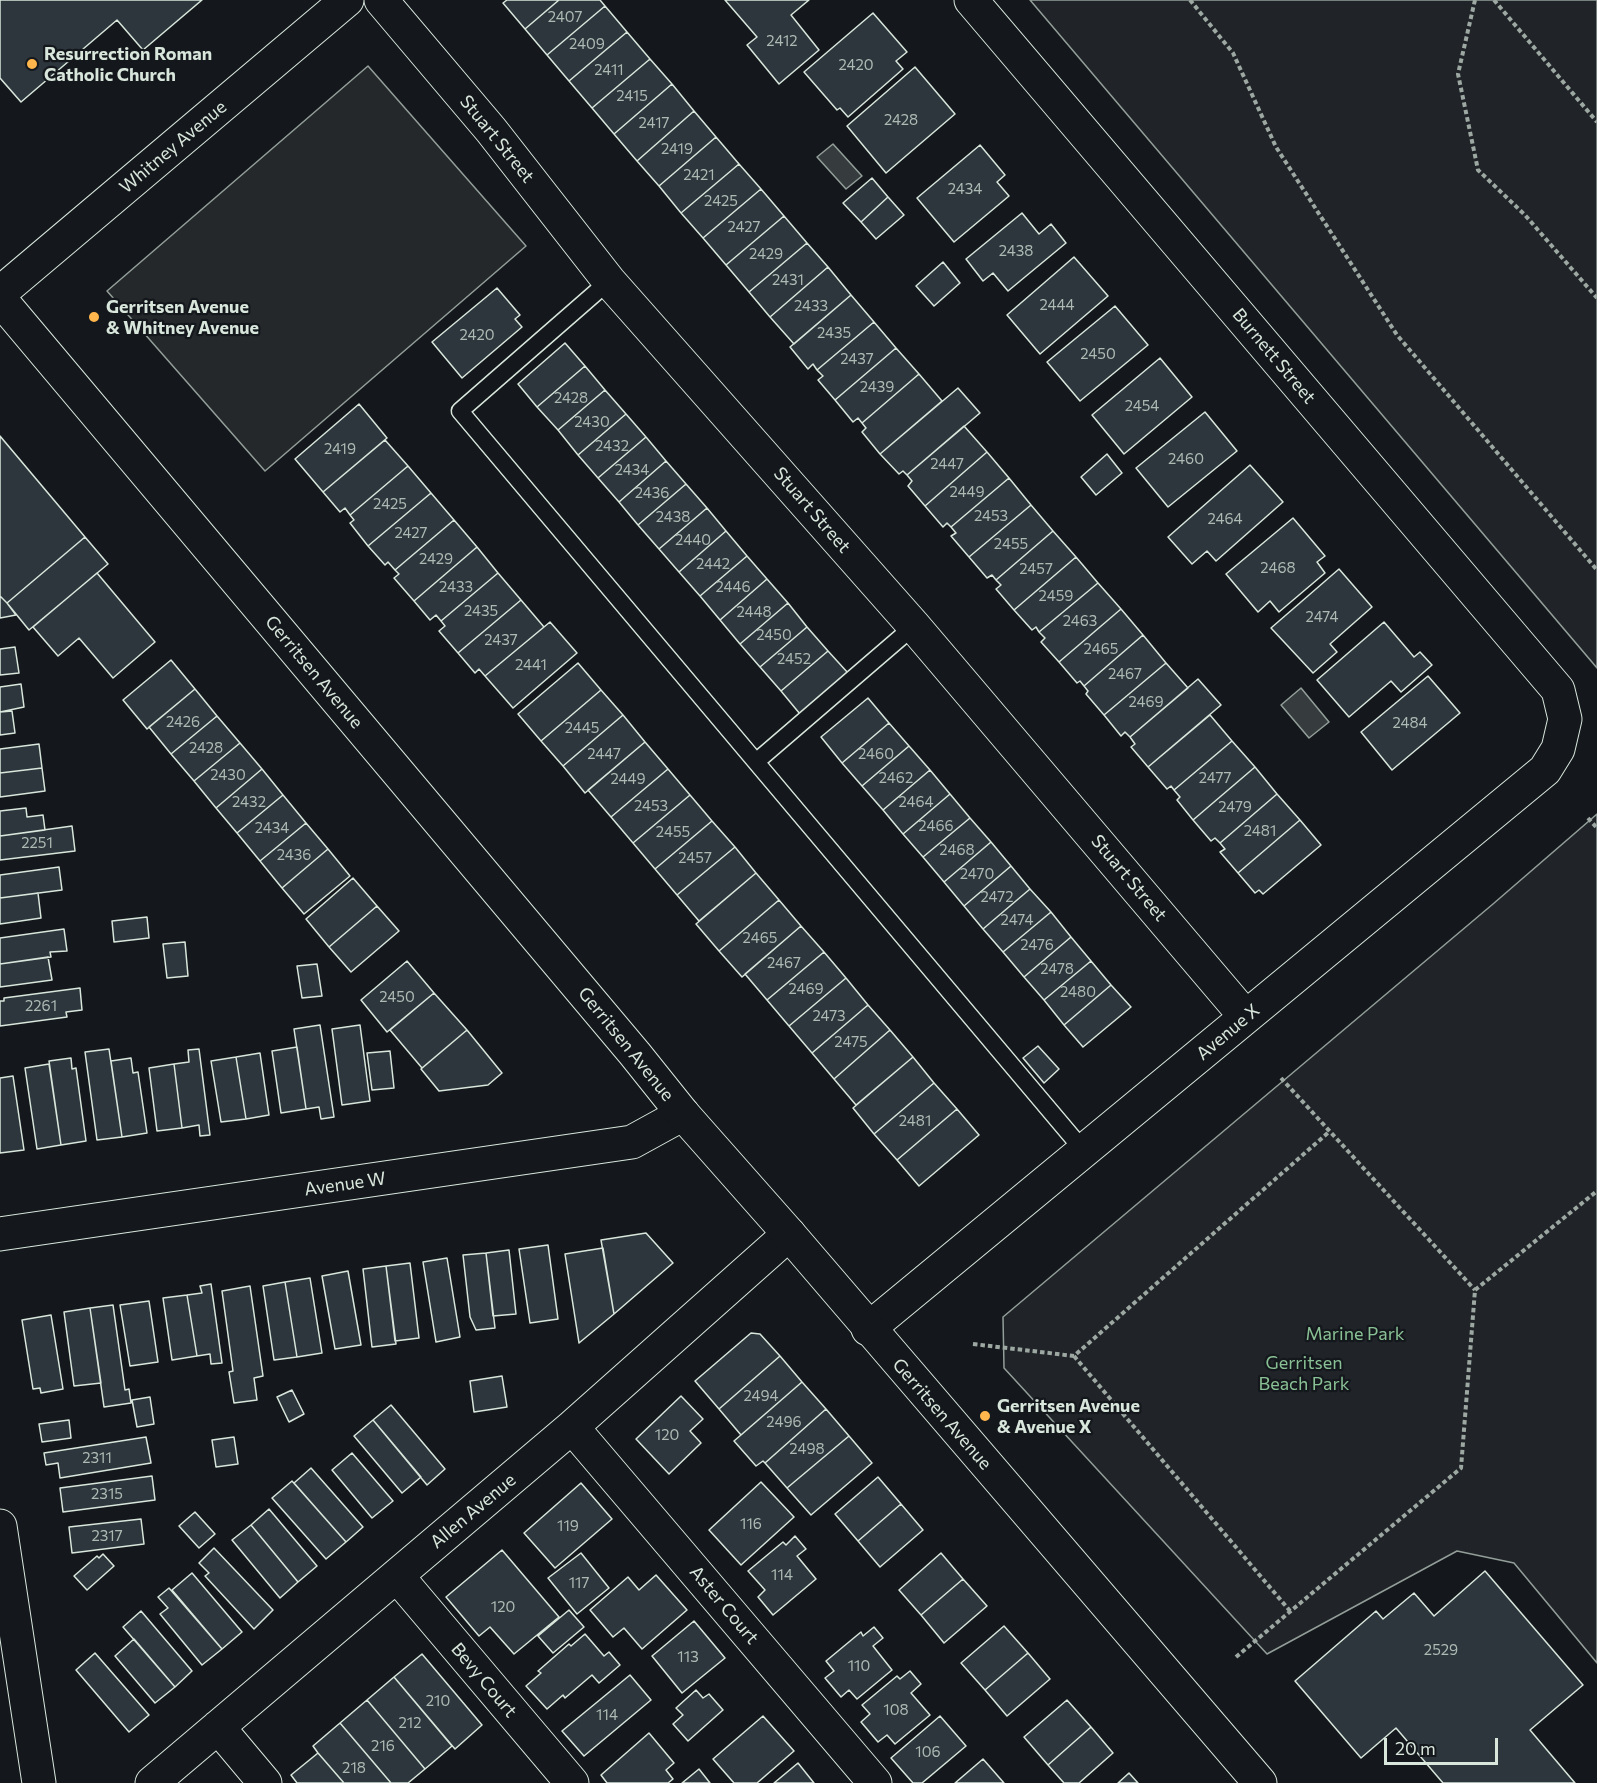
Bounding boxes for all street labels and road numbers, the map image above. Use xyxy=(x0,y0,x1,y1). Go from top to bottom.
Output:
street label: Stuart Street xyxy=(455,91,539,187)
street label: Whitney Avenue xyxy=(115,96,231,198)
street label: Burnett Street xyxy=(1228,304,1320,408)
street label: Stuart Street xyxy=(769,463,855,557)
street label: Gerritsen Avenue xyxy=(261,611,367,733)
street label: Stuart Street xyxy=(1087,830,1171,926)
street label: Gerritsen Avenue xyxy=(573,983,679,1105)
street label: Avenue X xyxy=(1192,999,1264,1065)
street label: Avenue W xyxy=(303,1168,387,1200)
street label: Gerritsen Avenue xyxy=(888,1354,996,1474)
street label: Allen Avenue xyxy=(426,1469,520,1553)
street label: Aster Court xyxy=(685,1561,763,1649)
street label: Bevy Court xyxy=(447,1638,521,1722)

